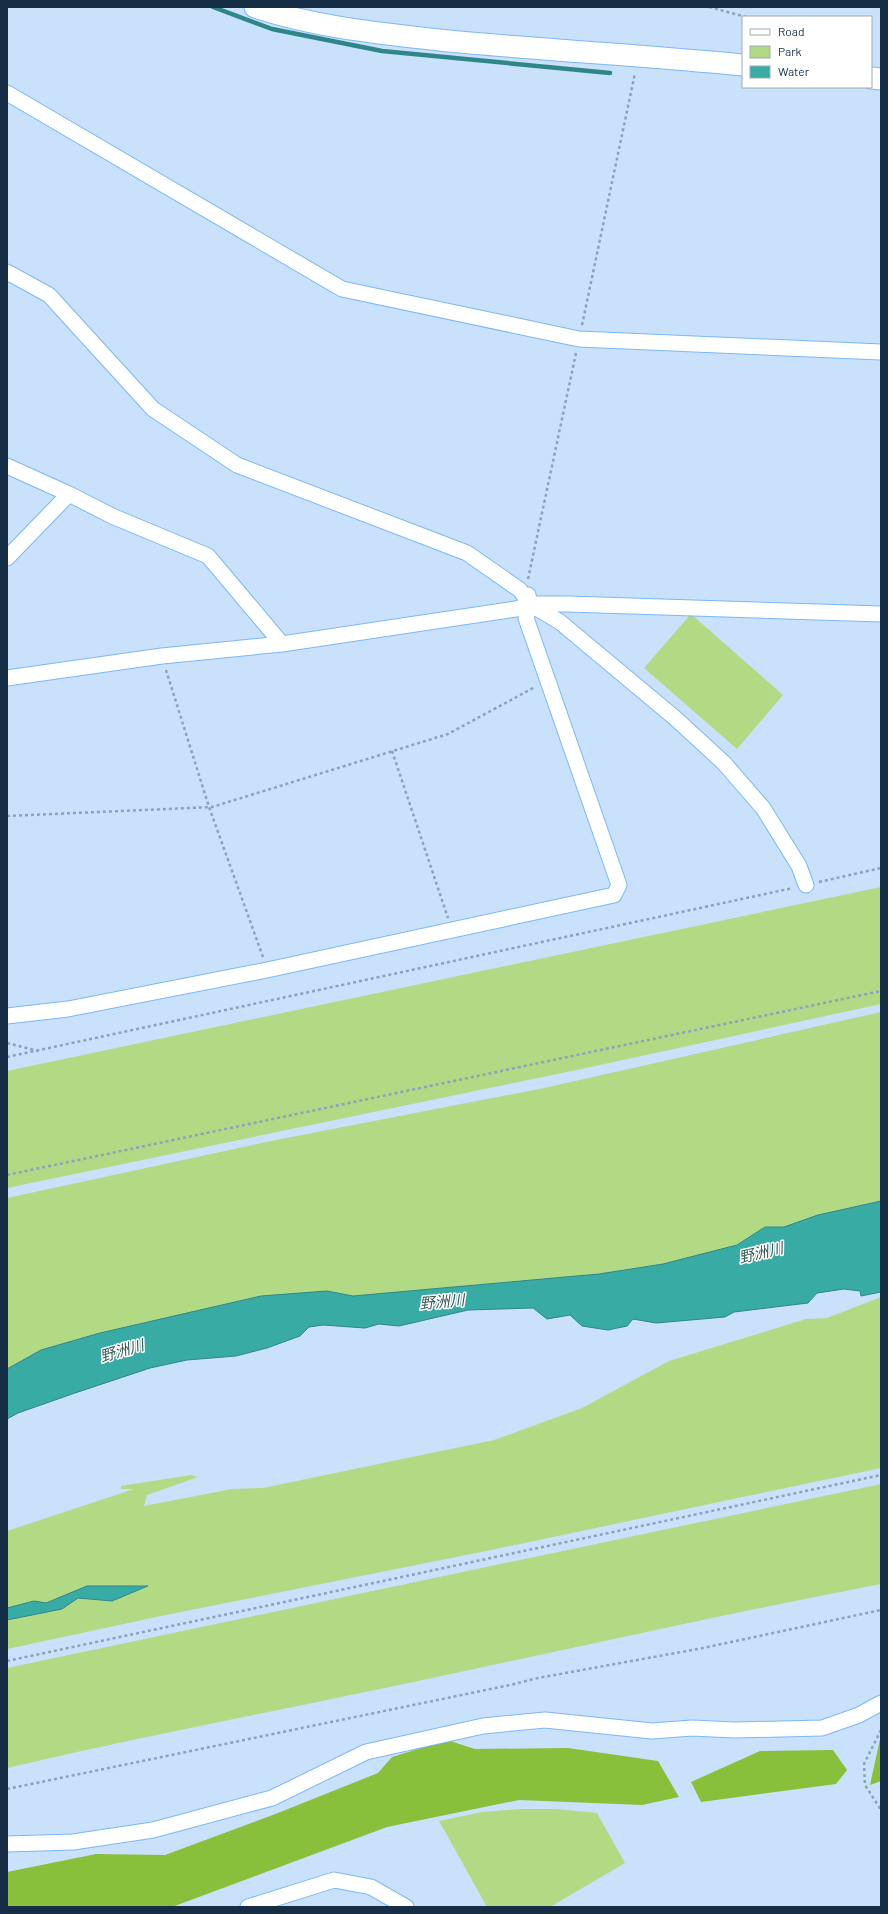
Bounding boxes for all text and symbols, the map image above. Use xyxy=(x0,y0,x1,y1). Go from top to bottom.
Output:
legend xyxy=(742,16,872,88)
text: Road xyxy=(778,24,805,38)
text: Park xyxy=(778,44,802,58)
text: Water xyxy=(778,64,810,78)
water label: 野洲川 xyxy=(737,1238,787,1266)
water label: 野洲川 xyxy=(419,1290,467,1312)
water label: 野洲川 xyxy=(98,1335,148,1365)

